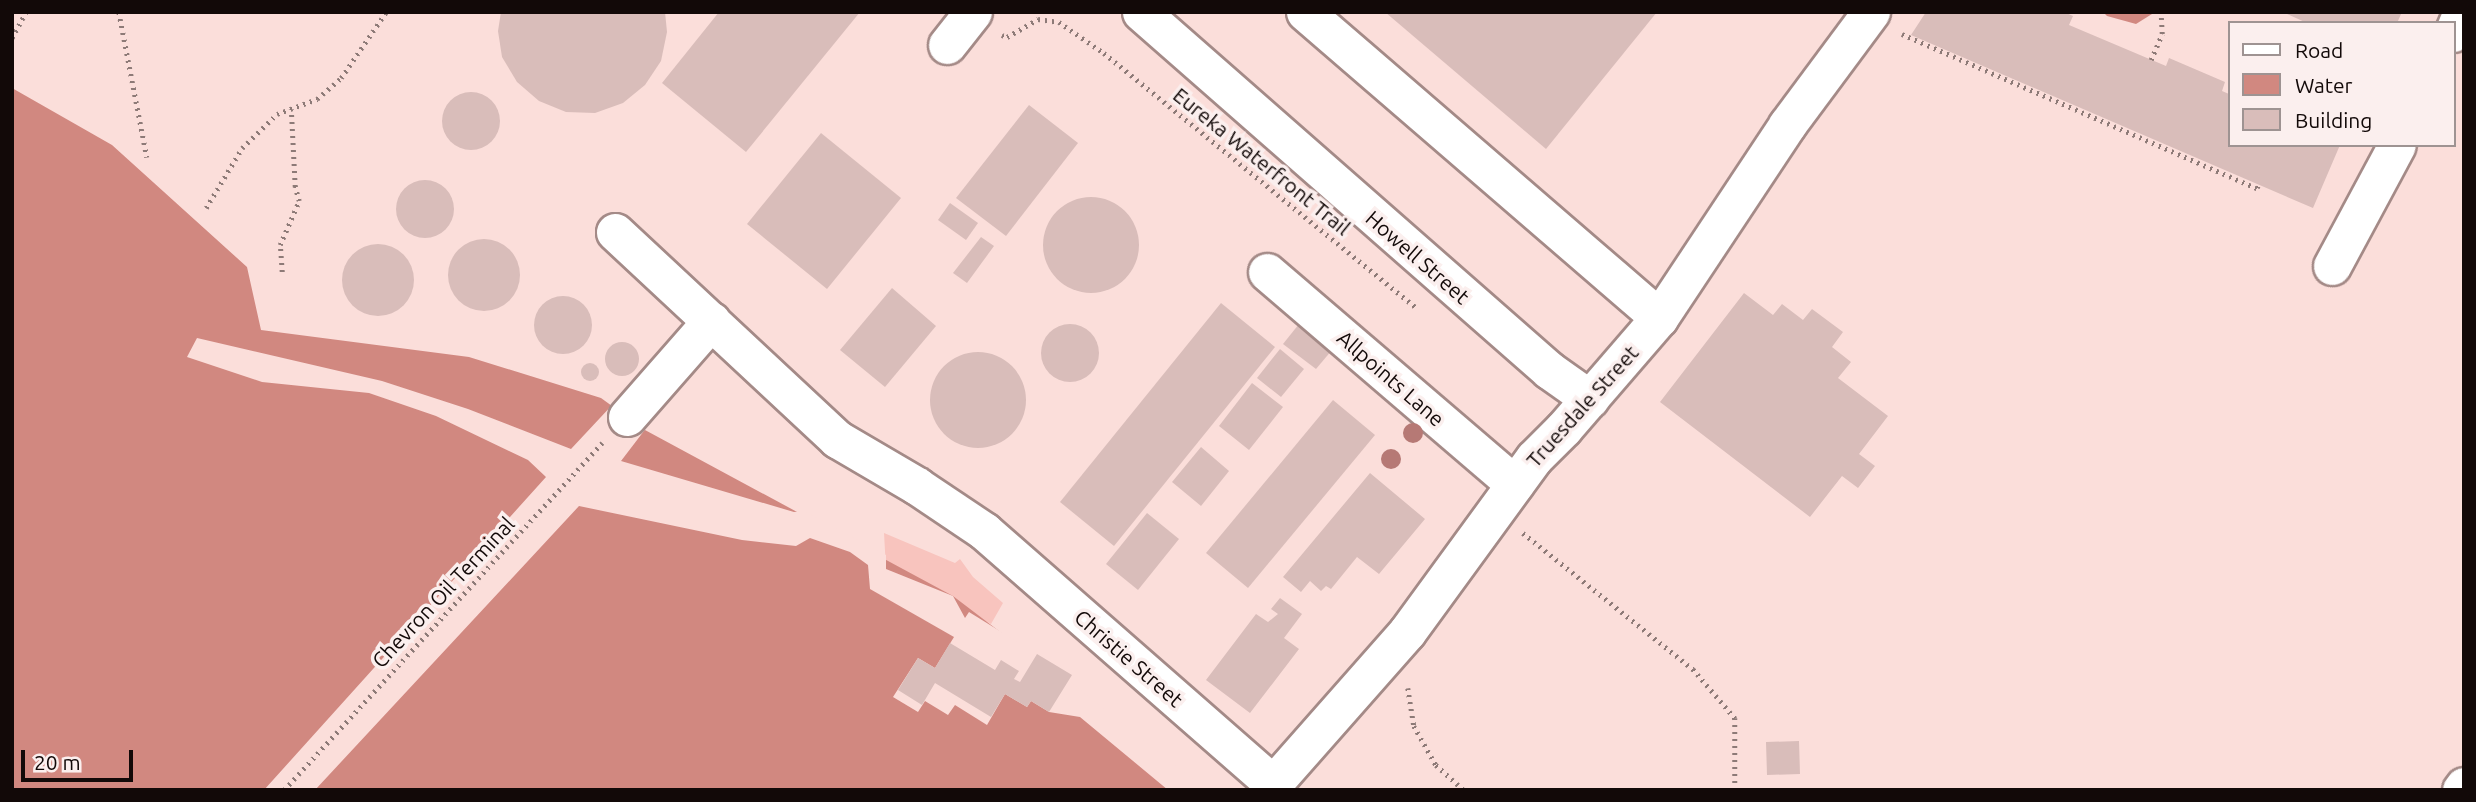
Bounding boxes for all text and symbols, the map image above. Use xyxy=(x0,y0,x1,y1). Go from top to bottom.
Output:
legend xyxy=(2228,21,2455,147)
text: Road xyxy=(2295,38,2343,62)
text: Water xyxy=(2295,73,2353,97)
street label: Eureka Waterfront Trail xyxy=(1168,82,1356,240)
text: Building xyxy=(2295,108,2372,132)
street label: Howell Street xyxy=(1361,205,1475,309)
street label: Allpoints Lane xyxy=(1332,325,1450,431)
street label: Truesdale Street xyxy=(1521,340,1643,472)
street label: Chevron Oil Terminal xyxy=(367,511,519,673)
street label: Christie Street xyxy=(1070,604,1188,712)
scale bar xyxy=(24,736,136,780)
text: 20 m xyxy=(34,750,81,774)

